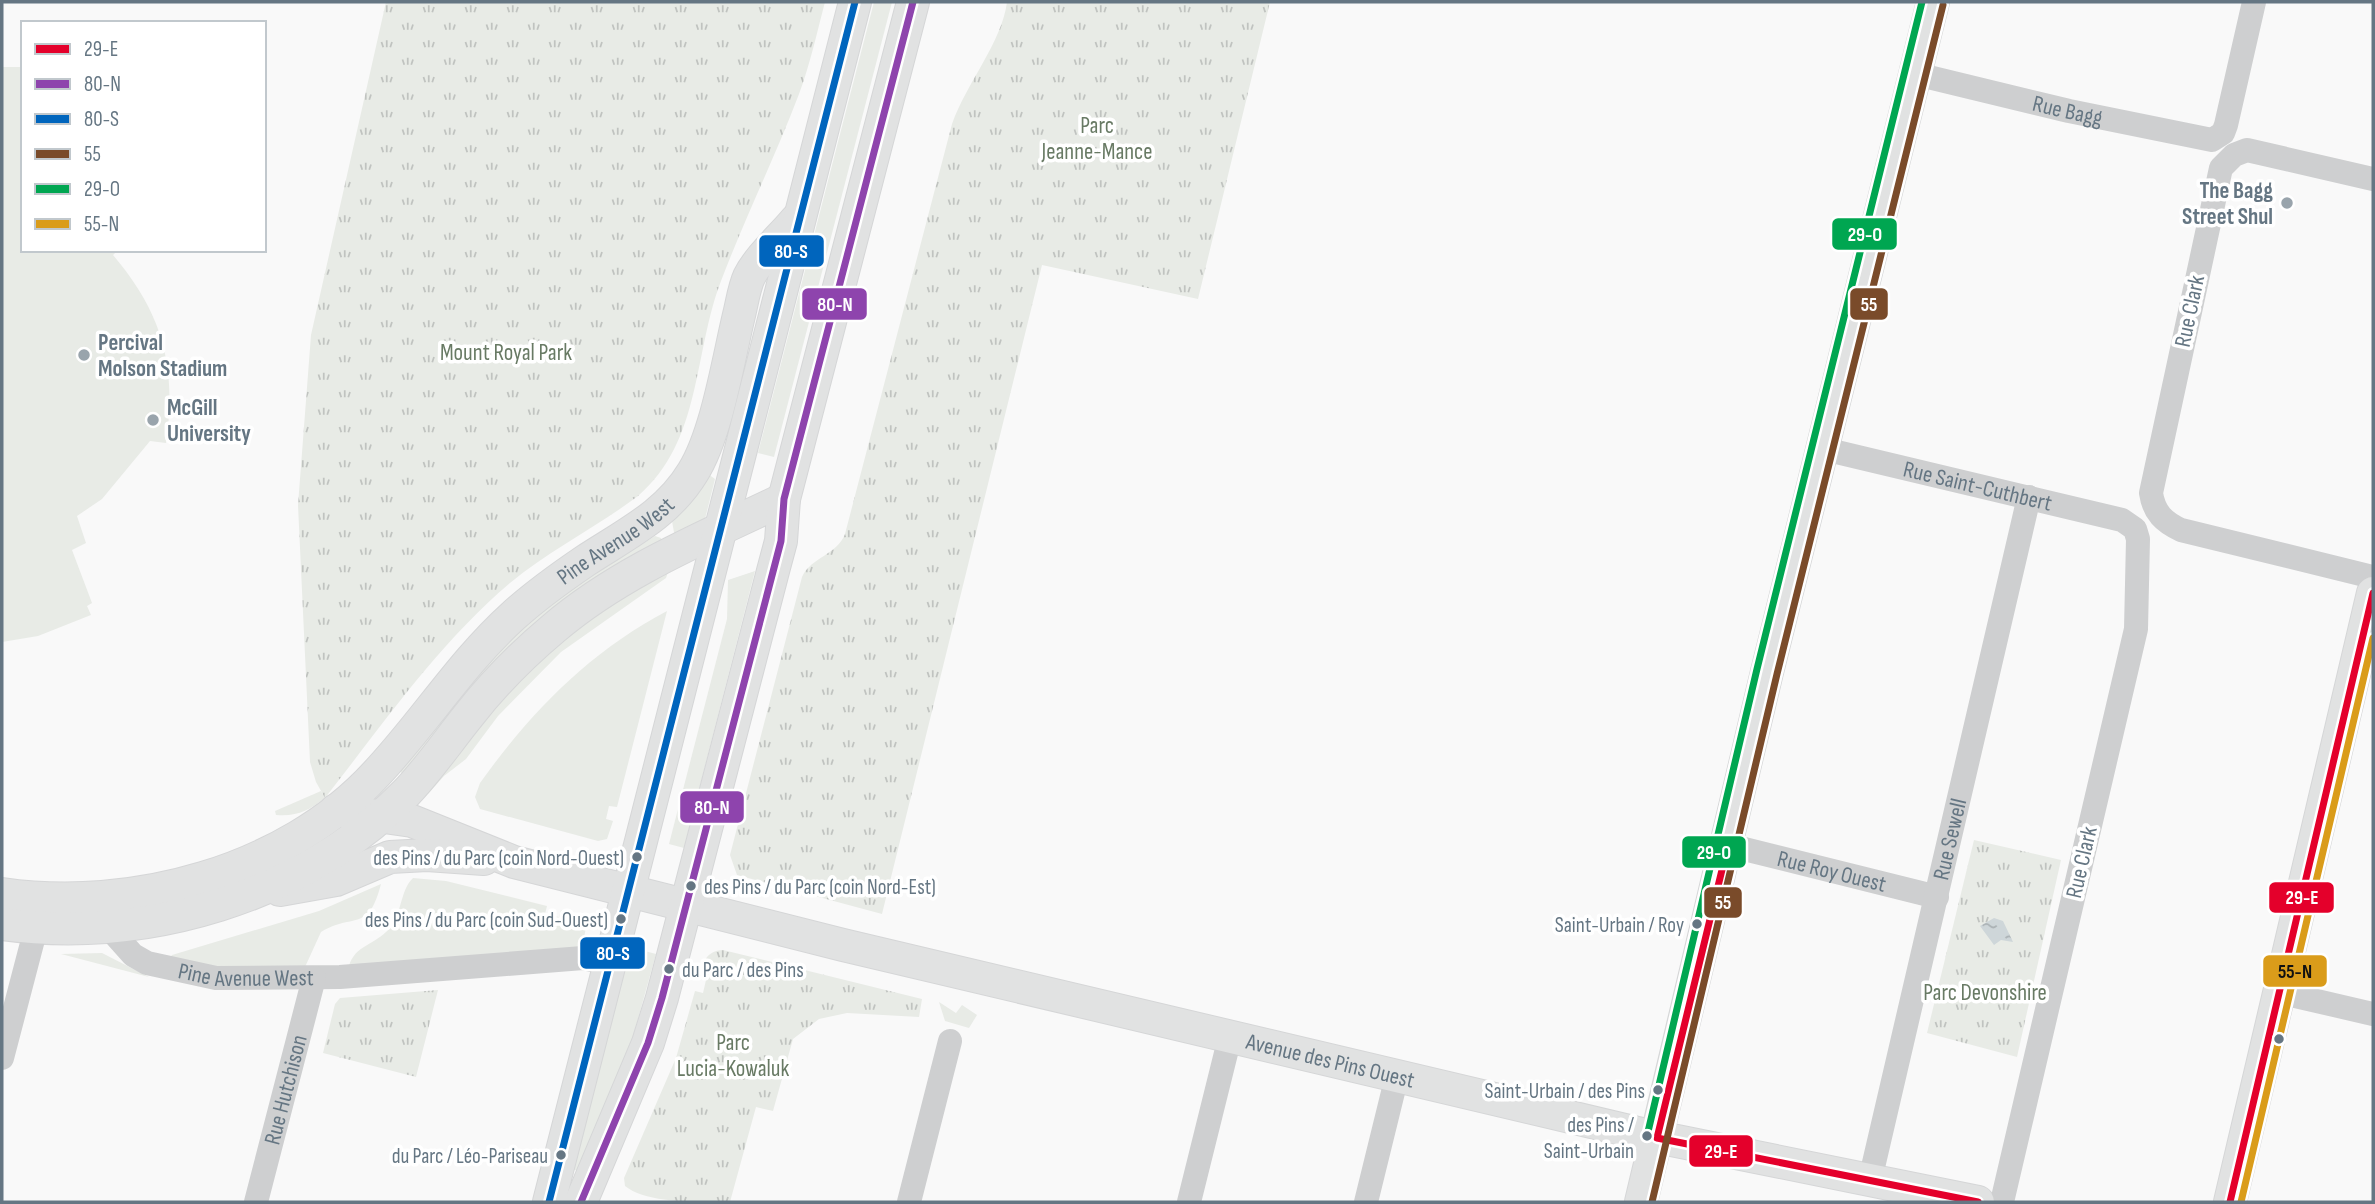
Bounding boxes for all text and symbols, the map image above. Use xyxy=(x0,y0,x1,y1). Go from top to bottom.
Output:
legend xyxy=(21,21,266,252)
text: 29-E xyxy=(84,37,118,62)
text: 80-N xyxy=(84,72,121,97)
street label: Rue Bagg xyxy=(2030,90,2105,132)
text: 80-S xyxy=(84,107,119,132)
park label: Parc Jeanne-Mance xyxy=(1041,112,1152,166)
text: 55 xyxy=(84,142,101,167)
text: 29-O xyxy=(84,177,120,202)
place label: The Bagg Street Shul xyxy=(2182,177,2273,231)
marker: The Bagg Street Shul xyxy=(2279,195,2295,211)
text: 55-N xyxy=(84,212,119,237)
line badge: 29-O xyxy=(1831,217,1898,251)
text: 29-O xyxy=(1848,224,1882,247)
line badge: 80-S xyxy=(758,234,825,268)
text: 80-S xyxy=(774,241,808,264)
street label: Rue Clark xyxy=(2169,272,2211,350)
line badge: 80-N xyxy=(801,287,868,321)
line badge: 55 xyxy=(1849,287,1889,321)
text: 80-N xyxy=(817,294,853,317)
text: 55 xyxy=(1861,294,1877,317)
place label: Percival Molson Stadium xyxy=(98,329,227,383)
park label: Mount Royal Park xyxy=(440,339,572,367)
marker: Percival Molson Stadium xyxy=(76,347,92,363)
place label: McGill University xyxy=(167,394,251,448)
marker: McGill University xyxy=(145,412,161,428)
street label: Rue Saint-Cuthbert xyxy=(1900,455,2055,518)
street label: Pine Avenue West xyxy=(552,492,681,591)
line badge: 80-N xyxy=(679,790,745,824)
street label: Rue Sewell xyxy=(1927,796,1973,883)
text: 80-N xyxy=(694,797,730,820)
street label: Rue Clark xyxy=(2060,823,2104,901)
line badge: 29-O xyxy=(1681,835,1747,869)
text: 29-O xyxy=(1697,842,1731,865)
street label: Rue Roy Ouest xyxy=(1774,845,1889,899)
place label: des Pins / du Parc (coin Nord-Ouest) xyxy=(373,846,624,871)
marker: des Pins / du Parc (coin Nord-Ouest) xyxy=(630,850,644,864)
place label: des Pins / du Parc (coin Nord-Est) xyxy=(704,875,936,900)
marker: des Pins / du Parc (coin Nord-Est) xyxy=(684,879,698,893)
line badge: 29-E xyxy=(2268,881,2335,914)
line badge: 55 xyxy=(1703,886,1743,919)
text: 29-E xyxy=(2286,887,2318,910)
text: 55 xyxy=(1715,892,1731,915)
place label: des Pins / du Parc (coin Sud-Ouest) xyxy=(365,908,608,933)
marker: des Pins / du Parc (coin Sud-Ouest) xyxy=(614,912,628,926)
place label: Saint-Urbain / Roy xyxy=(1555,913,1684,938)
marker: Saint-Urbain / Roy xyxy=(1690,917,1704,931)
line badge: 80-S xyxy=(579,936,646,970)
text: 80-S xyxy=(596,943,630,966)
line badge: 55-N xyxy=(2262,954,2328,988)
street label: Pine Avenue West xyxy=(175,957,314,993)
place label: du Parc / des Pins xyxy=(682,958,804,983)
text: 55-N xyxy=(2278,961,2312,984)
marker: du Parc / des Pins xyxy=(662,962,676,976)
park label: Parc Devonshire xyxy=(1923,979,2047,1007)
street label: Avenue des Pins Ouest xyxy=(1242,1028,1417,1095)
park label: Parc Lucia-Kowaluk xyxy=(677,1029,789,1083)
street label: Rue Hutchison xyxy=(258,1032,314,1148)
unlabelled marker xyxy=(2272,1032,2286,1046)
place label: Saint-Urbain / des Pins xyxy=(1485,1079,1645,1104)
marker: Saint-Urbain / des Pins xyxy=(1651,1083,1665,1097)
place label: des Pins / Saint-Urbain xyxy=(1544,1113,1634,1164)
marker: des Pins / Saint-Urbain xyxy=(1640,1129,1654,1143)
line badge: 29-E xyxy=(1688,1134,1754,1168)
text: 29-E xyxy=(1705,1141,1737,1164)
place label: du Parc / Léo-Pariseau xyxy=(392,1144,548,1169)
marker: du Parc / Léo-Pariseau xyxy=(554,1148,568,1162)

